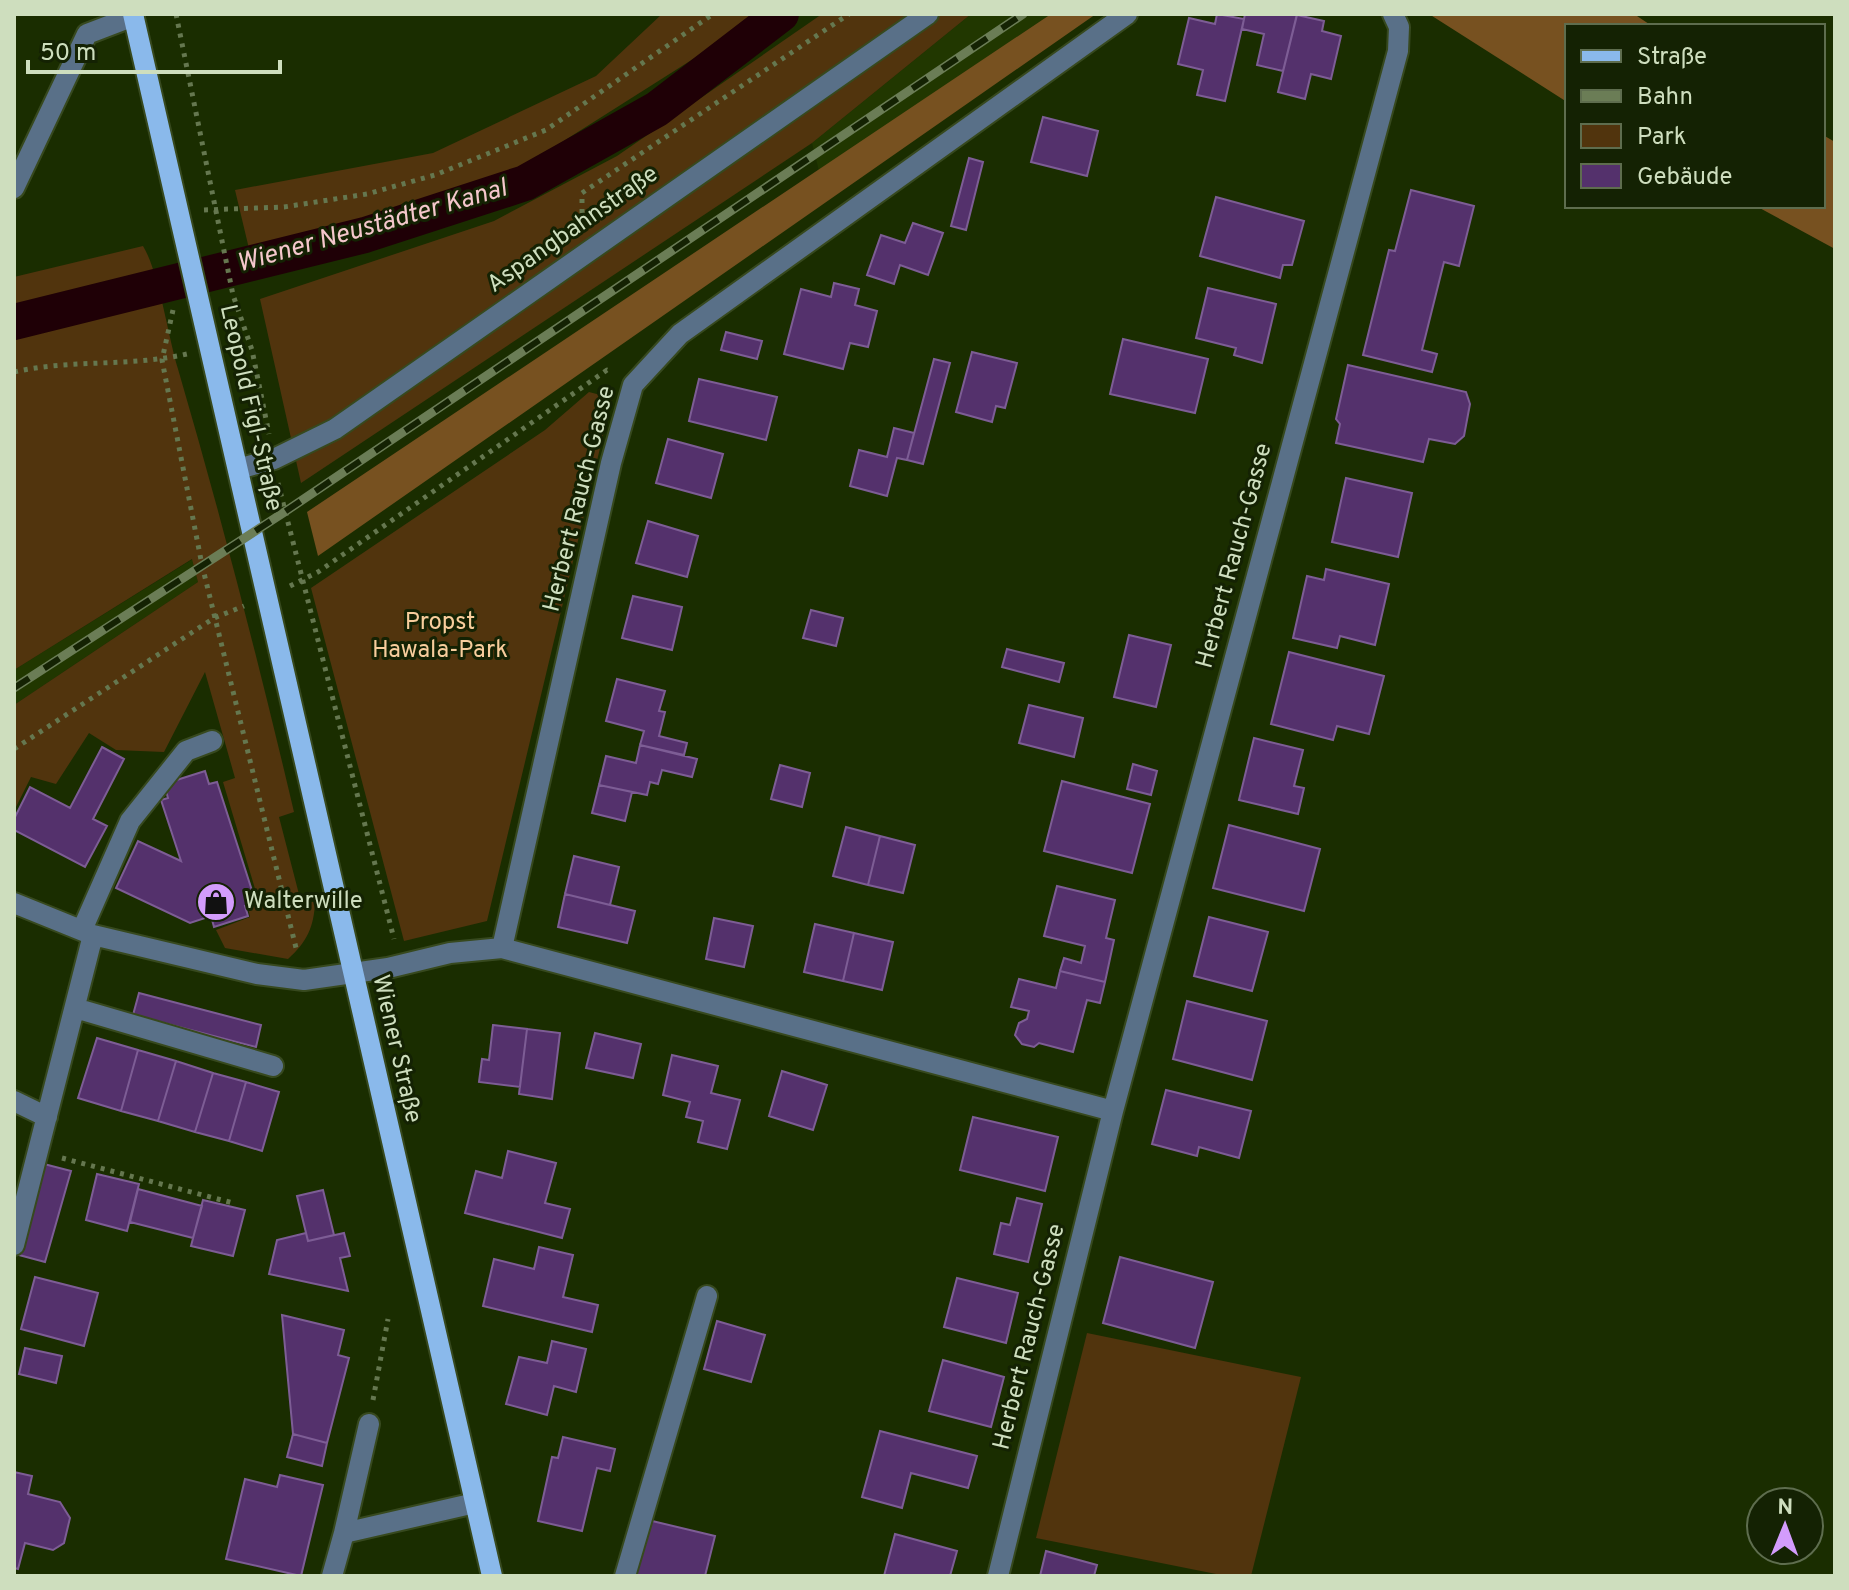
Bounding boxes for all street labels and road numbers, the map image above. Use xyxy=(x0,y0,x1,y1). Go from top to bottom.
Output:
street label: Aspangbahnstraße xyxy=(482,160,664,300)
street label: Leopold Figl-Straße xyxy=(212,302,288,514)
street label: Herbert Rauch-Gasse xyxy=(537,383,623,615)
street label: Herbert Rauch-Gasse xyxy=(1191,440,1279,672)
street label: Wiener Straße xyxy=(364,972,428,1126)
street label: Herbert Rauch-Gasse xyxy=(987,1221,1073,1453)

